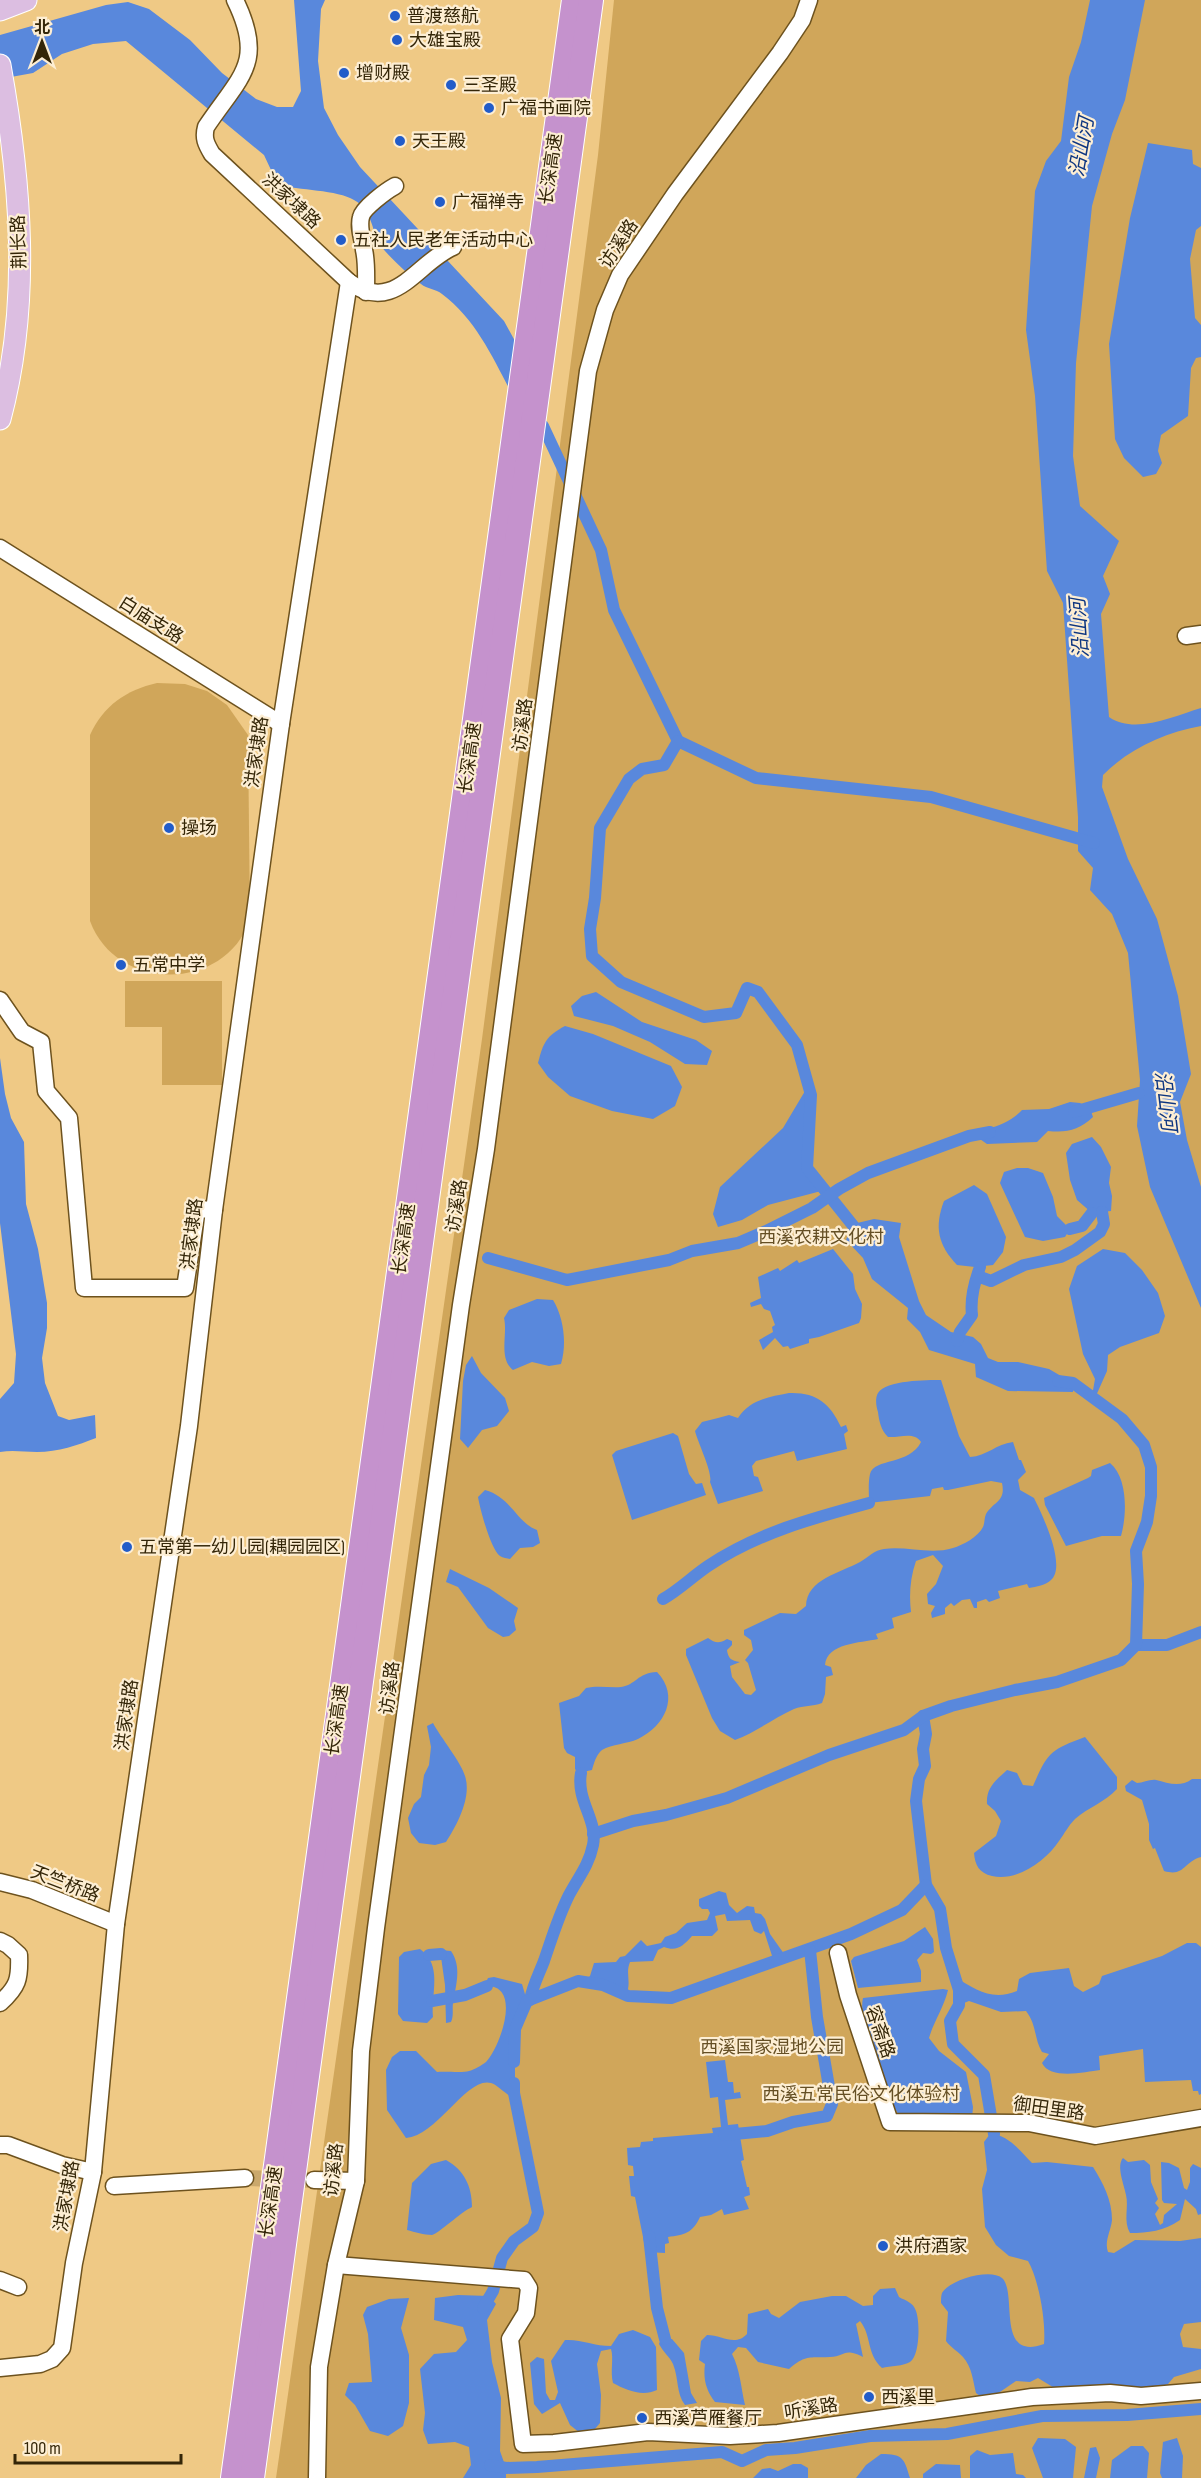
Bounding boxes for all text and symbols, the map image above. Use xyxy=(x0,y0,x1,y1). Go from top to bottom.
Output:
place label: 普渡慈航 xyxy=(407,6,479,27)
marker: 普渡慈航 xyxy=(388,9,402,23)
north arrow xyxy=(12,12,72,72)
text: 北 xyxy=(34,19,50,38)
place label: 大雄宝殿 xyxy=(409,30,481,51)
marker: 大雄宝殿 xyxy=(390,33,404,47)
place label: 增财殿 xyxy=(356,63,410,84)
marker: 增财殿 xyxy=(337,66,351,80)
place label: 三圣殿 xyxy=(463,75,517,96)
marker: 三圣殿 xyxy=(444,78,458,92)
place label: 广福书画院 xyxy=(501,98,591,119)
marker: 广福书画院 xyxy=(482,101,496,115)
water label: 沿山河 xyxy=(1065,111,1100,179)
place label: 天王殿 xyxy=(412,131,466,152)
street label: 长深高速 xyxy=(536,132,566,206)
marker: 天王殿 xyxy=(393,134,407,148)
street label: 洪家埭路 xyxy=(258,169,324,233)
place label: 广福禅寺 xyxy=(452,192,524,213)
marker: 广福禅寺 xyxy=(433,195,447,209)
street label: 荆长路 xyxy=(8,215,30,269)
street label: 访溪路 xyxy=(595,216,643,272)
place label: 五社人民老年活动中心 xyxy=(353,230,533,251)
marker: 五社人民老年活动中心 xyxy=(334,233,348,247)
street label: 白庙支路 xyxy=(115,592,187,648)
water label: 沿山河 xyxy=(1066,593,1094,659)
street label: 访溪路 xyxy=(509,697,537,753)
street label: 洪家埭路 xyxy=(242,715,272,789)
street label: 长深高速 xyxy=(455,721,485,795)
place label: 操场 xyxy=(181,818,217,839)
marker: 操场 xyxy=(162,821,176,835)
place label: 五常中学 xyxy=(133,955,205,976)
marker: 五常中学 xyxy=(114,958,128,972)
water label: 沿山河 xyxy=(1149,1070,1181,1136)
street label: 访溪路 xyxy=(442,1178,472,1234)
street label: 洪家埭路 xyxy=(177,1197,207,1271)
street label: 长深高速 xyxy=(389,1202,419,1276)
park label: 西溪农耕文化村 xyxy=(758,1227,884,1248)
place label: 五常第一幼儿园(耦园园区) xyxy=(139,1537,345,1558)
marker: 五常第一幼儿园(耦园园区) xyxy=(120,1540,134,1554)
street label: 访溪路 xyxy=(376,1660,404,1716)
street label: 洪家埭路 xyxy=(112,1678,142,1752)
street label: 长深高速 xyxy=(322,1683,352,1757)
street label: 天竺桥路 xyxy=(28,1861,102,1907)
street label: 容斋路 xyxy=(861,2003,899,2061)
park label: 西溪国家湿地公园 xyxy=(700,2037,844,2058)
park label: 西溪五常民俗文化体验村 xyxy=(762,2084,960,2105)
street label: 御田里路 xyxy=(1012,2094,1086,2124)
street label: 访溪路 xyxy=(321,2142,347,2198)
street label: 洪家埭路 xyxy=(50,2159,84,2233)
street label: 长深高速 xyxy=(256,2165,286,2239)
place label: 洪府酒家 xyxy=(895,2236,967,2257)
marker: 洪府酒家 xyxy=(876,2239,890,2253)
place label: 西溪里 xyxy=(881,2387,935,2408)
marker: 西溪里 xyxy=(862,2390,876,2404)
street label: 听溪路 xyxy=(783,2394,839,2424)
place label: 西溪芦雁餐厅 xyxy=(654,2408,762,2429)
marker: 西溪芦雁餐厅 xyxy=(635,2411,649,2425)
scale bar xyxy=(15,2427,182,2465)
text: 100 m xyxy=(24,2438,61,2459)

